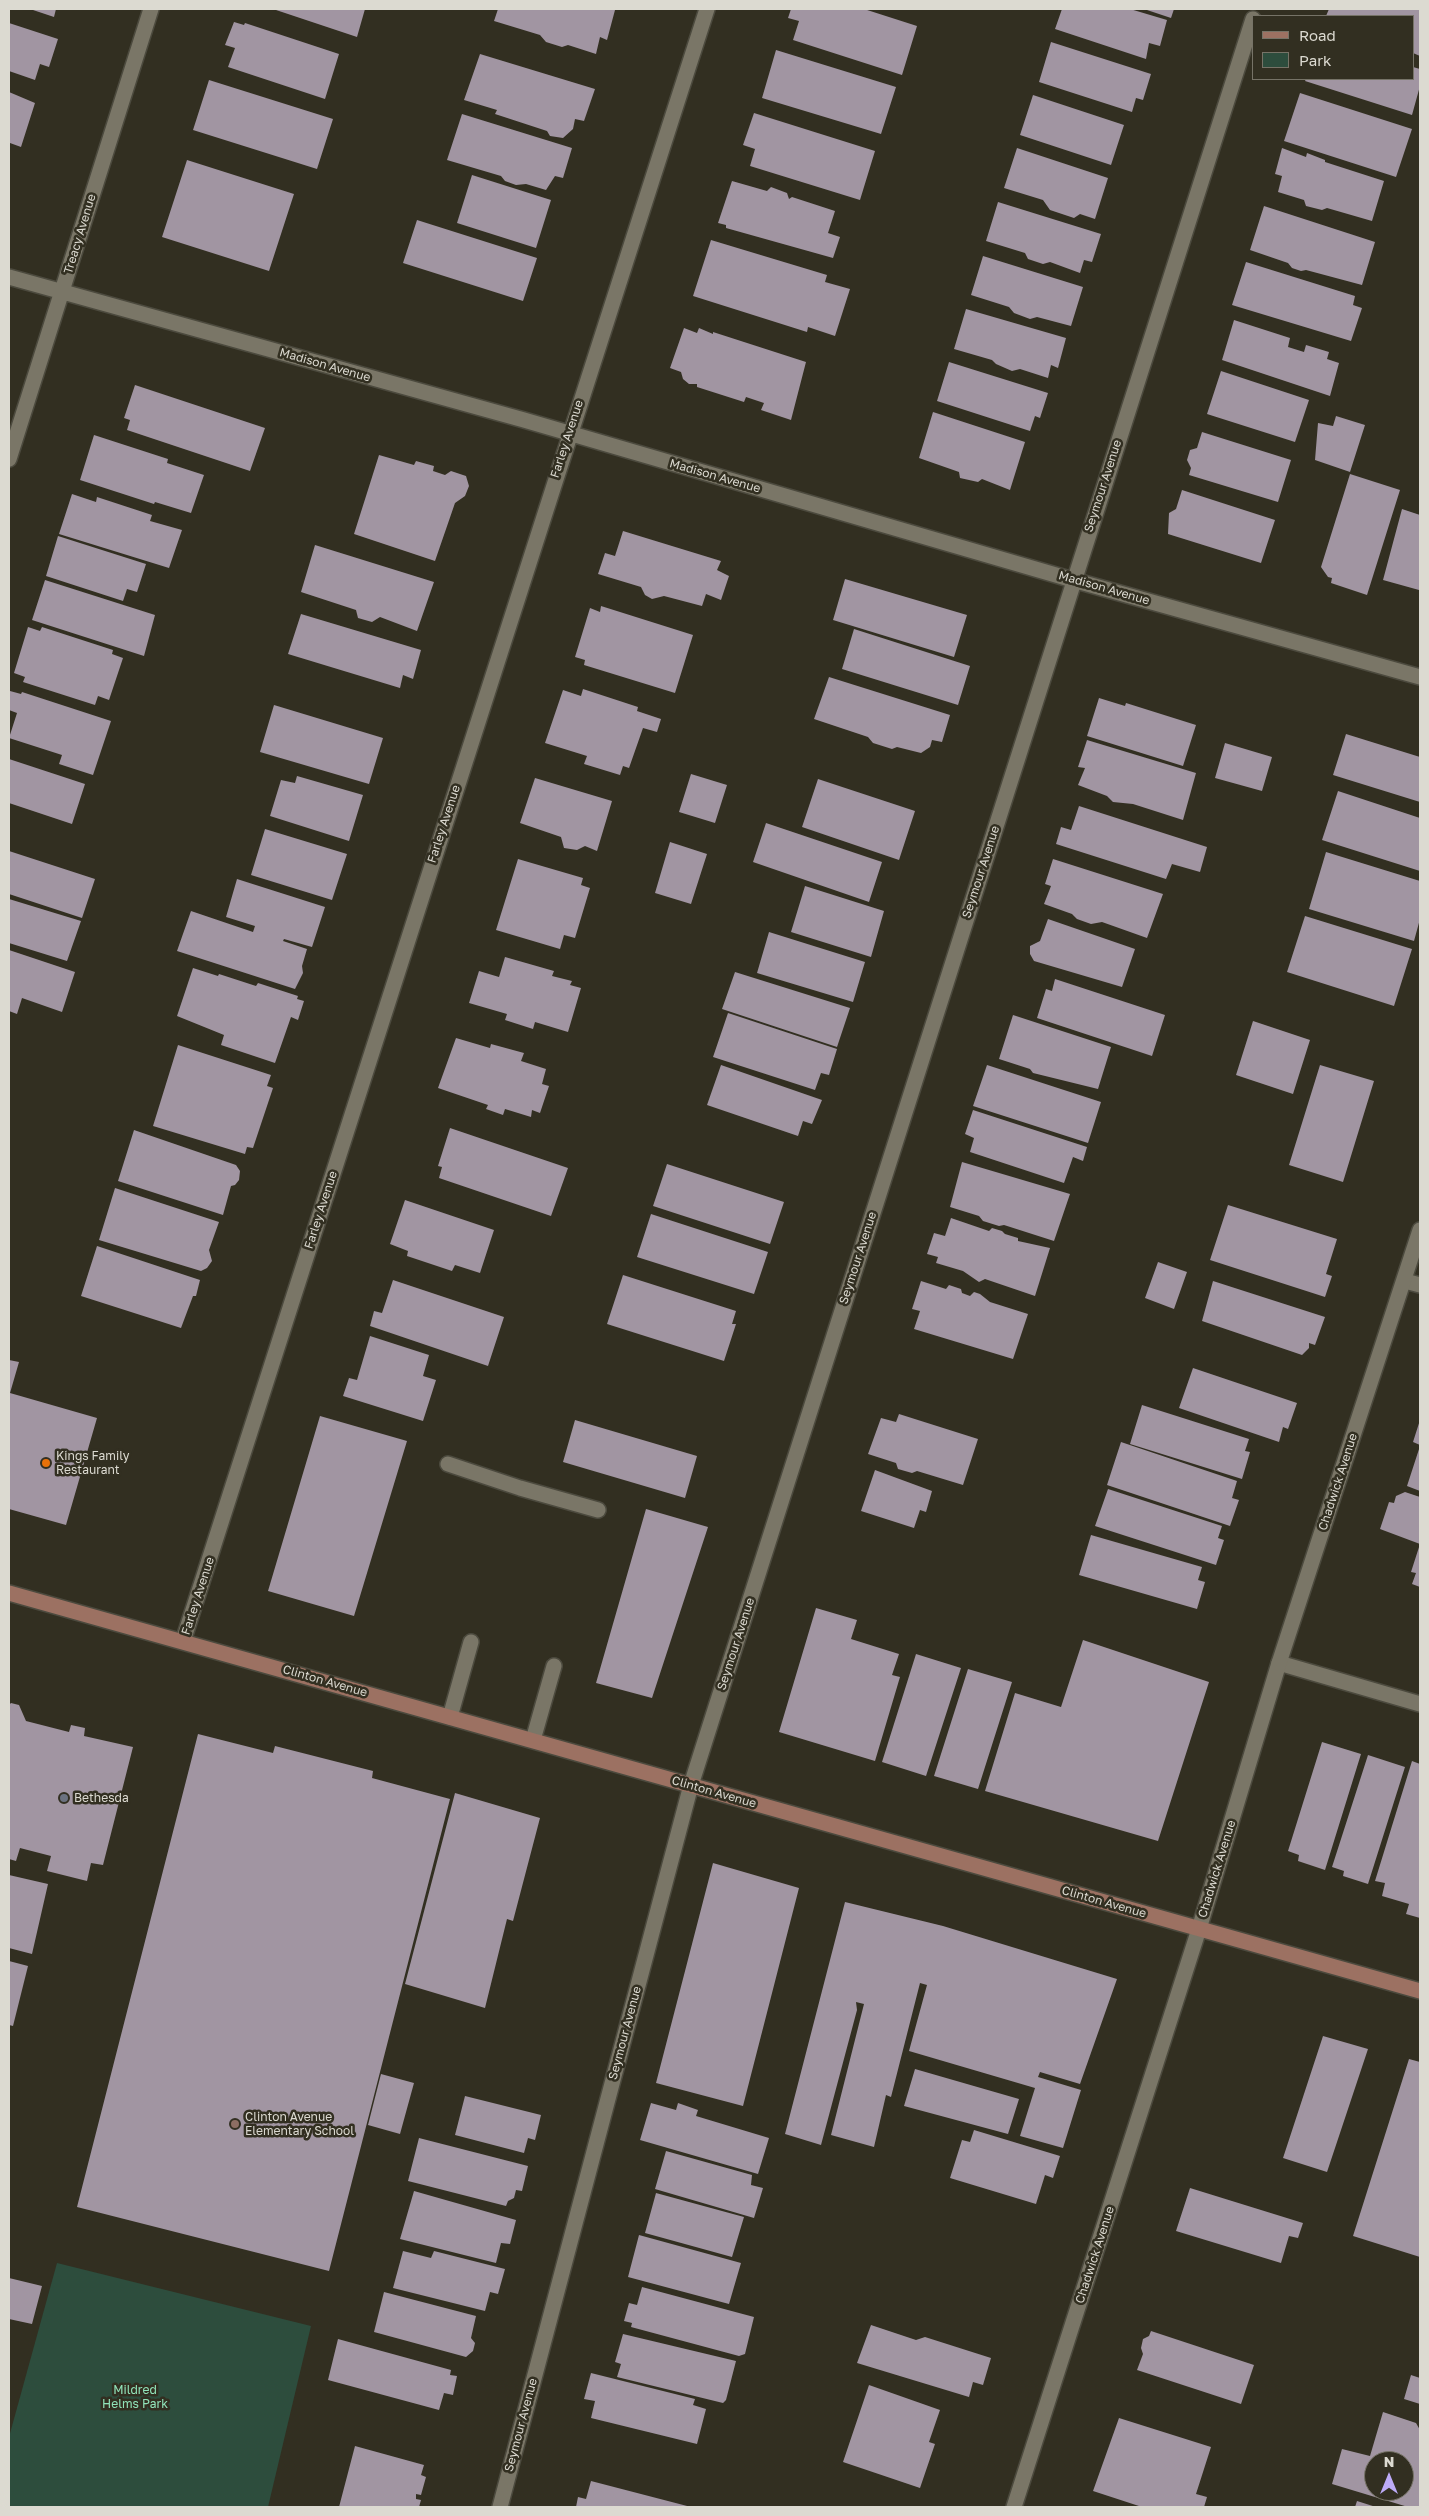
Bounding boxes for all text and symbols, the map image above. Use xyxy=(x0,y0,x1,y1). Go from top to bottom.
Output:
legend xyxy=(1252,15,1414,80)
text: Road xyxy=(1299,26,1336,44)
text: Park xyxy=(1299,51,1331,69)
street label: Treacy Avenue xyxy=(61,192,99,276)
street label: Madison Avenue xyxy=(278,345,372,385)
street label: Farley Avenue xyxy=(548,398,586,480)
street label: Seymour Avenue xyxy=(1081,438,1125,534)
street label: Madison Avenue xyxy=(668,456,762,496)
street label: Madison Avenue xyxy=(1057,568,1151,608)
street label: Farley Avenue xyxy=(425,783,463,865)
street label: Seymour Avenue xyxy=(959,824,1003,920)
street label: Farley Avenue xyxy=(302,1169,340,1251)
street label: Seymour Avenue xyxy=(836,1210,880,1306)
street label: Chadwick Avenue xyxy=(1315,1432,1361,1532)
place label: Kings Family Restaurant xyxy=(56,1449,129,1477)
marker: Kings Family Restaurant xyxy=(40,1457,52,1469)
street label: Farley Avenue xyxy=(179,1555,217,1637)
street label: Seymour Avenue xyxy=(714,1596,758,1692)
street label: Clinton Avenue xyxy=(281,1662,369,1700)
street label: Clinton Avenue xyxy=(670,1773,758,1811)
place label: Bethesda xyxy=(74,1791,129,1805)
marker: Bethesda xyxy=(58,1792,70,1804)
street label: Chadwick Avenue xyxy=(1195,1818,1239,1920)
street label: Clinton Avenue xyxy=(1060,1883,1148,1921)
street label: Seymour Avenue xyxy=(606,1985,644,2081)
place label: Clinton Avenue Elementary School xyxy=(245,2110,354,2138)
marker: Clinton Avenue Elementary School xyxy=(229,2118,241,2130)
street label: Chadwick Avenue xyxy=(1072,2205,1118,2305)
street label: Seymour Avenue xyxy=(502,2377,540,2473)
park label: Mildred Helms Park xyxy=(102,2383,168,2411)
north arrow xyxy=(1364,2451,1414,2501)
text: N xyxy=(1384,2453,1394,2470)

